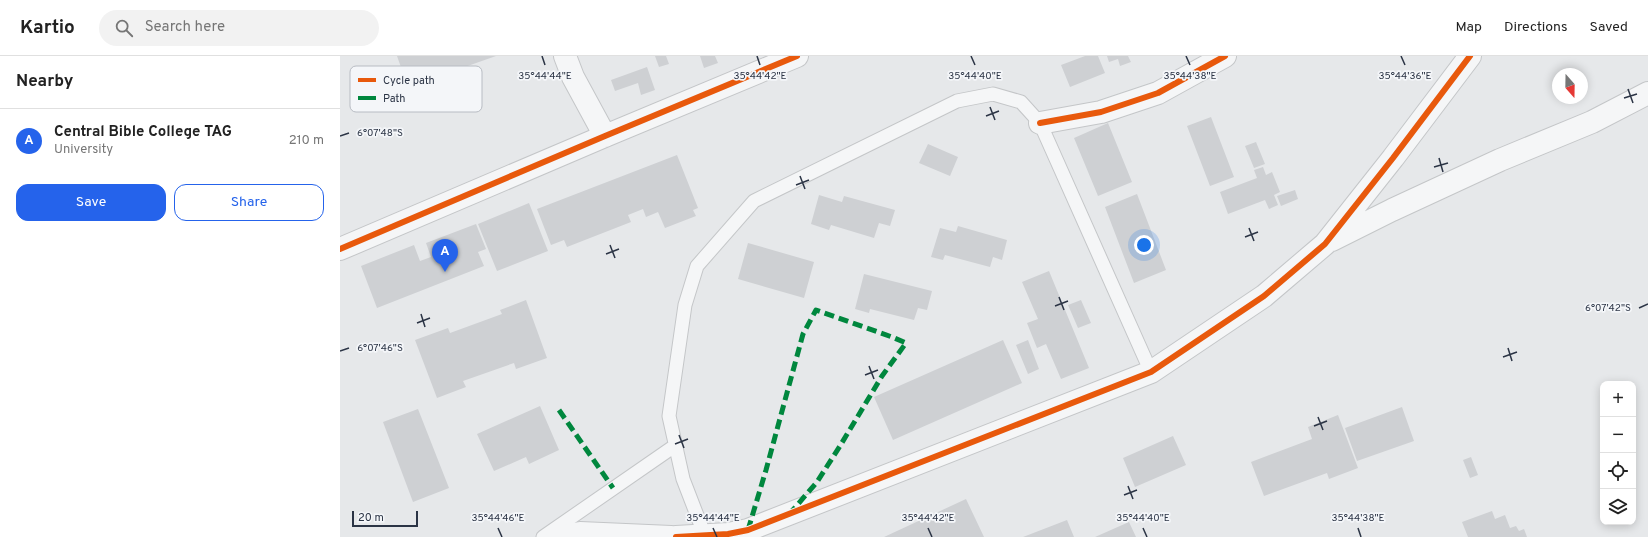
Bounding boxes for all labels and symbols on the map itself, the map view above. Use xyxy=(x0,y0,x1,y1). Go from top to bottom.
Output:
legend xyxy=(350,66,482,112)
north arrow xyxy=(1552,68,1588,104)
text: 35°44'44"E xyxy=(518,70,572,83)
text: 35°44'42"E xyxy=(733,70,787,83)
text: 35°44'40"E xyxy=(948,70,1002,83)
text: 35°44'38"E xyxy=(1163,70,1217,83)
text: 35°44'36"E xyxy=(1379,70,1431,83)
text: Cycle path xyxy=(383,74,435,88)
text: Path xyxy=(383,92,405,106)
text: 6°07'48"S xyxy=(357,127,403,140)
your location xyxy=(1134,235,1154,255)
pin: A xyxy=(432,239,458,272)
text: 6°07'42"S xyxy=(1585,302,1631,315)
text: 6°07'46"S xyxy=(357,342,403,355)
scale bar xyxy=(352,509,418,528)
text: 35°44'46"E xyxy=(471,512,525,525)
text: 35°44'44"E xyxy=(686,512,740,525)
text: 35°44'42"E xyxy=(901,512,955,525)
text: 35°44'40"E xyxy=(1116,512,1170,525)
text: 35°44'38"E xyxy=(1331,512,1385,525)

